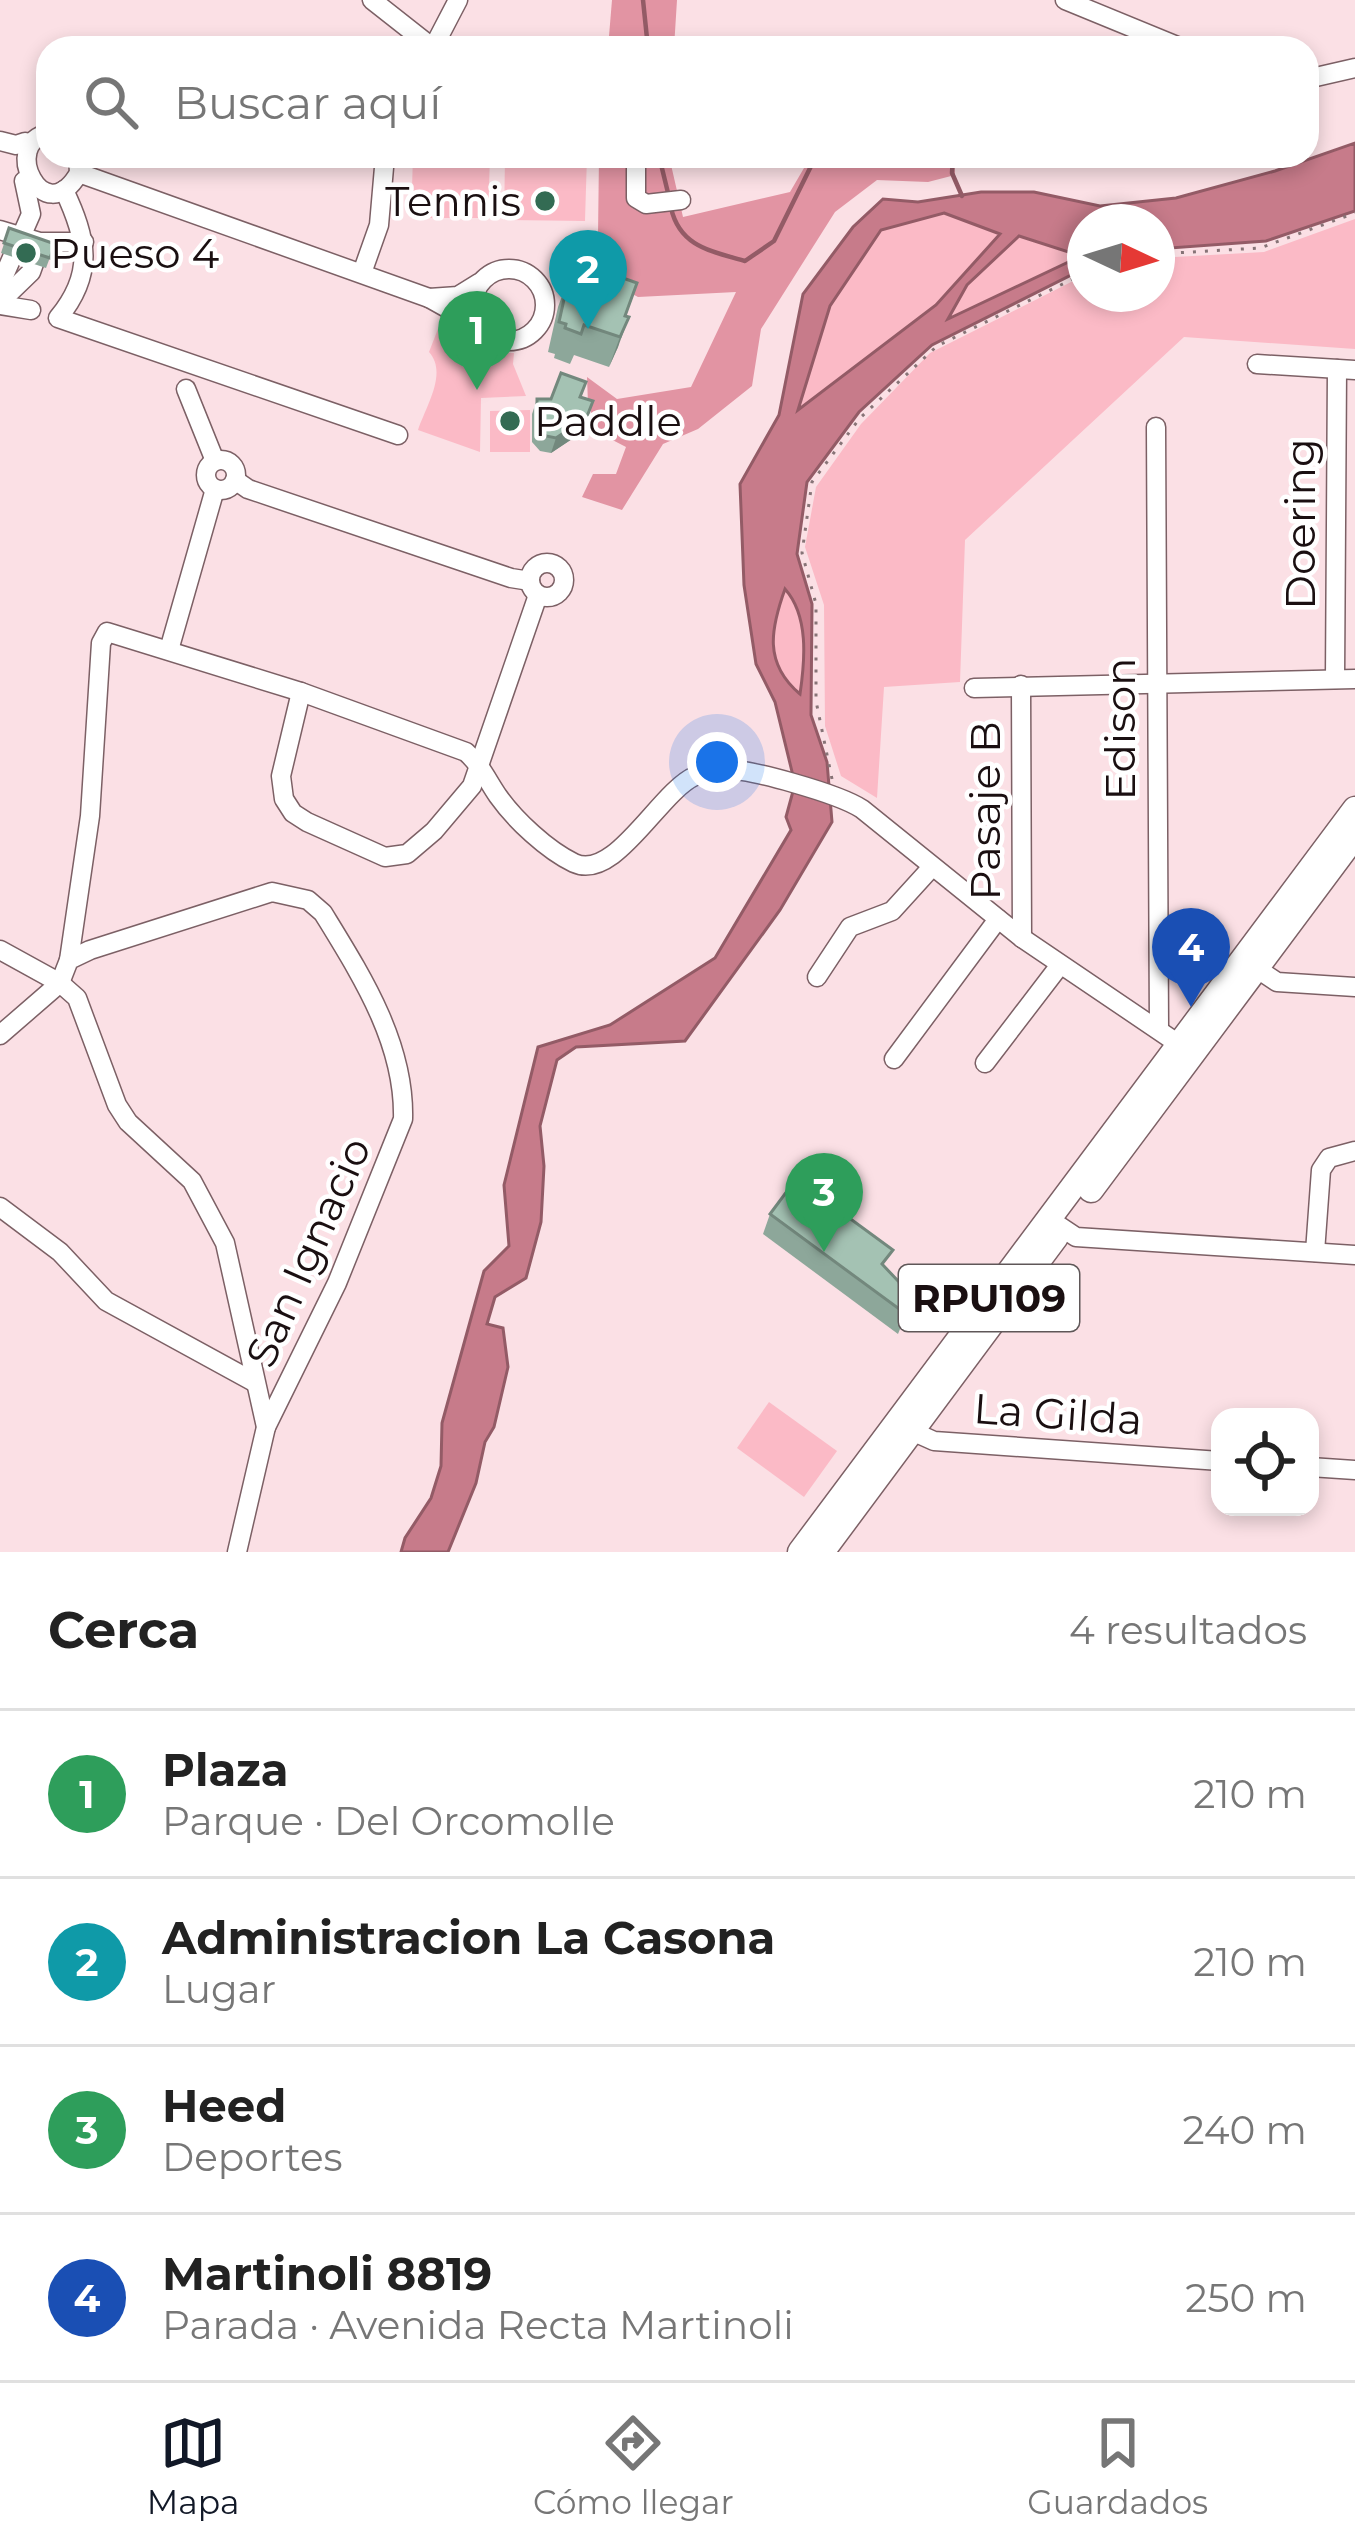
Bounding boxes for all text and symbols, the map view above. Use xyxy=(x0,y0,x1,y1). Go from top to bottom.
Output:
search box xyxy=(36,36,1319,168)
icon: search xyxy=(78,69,144,135)
text: Buscar aquí xyxy=(174,75,441,130)
place label: Tennis xyxy=(385,175,521,227)
marker: Tennis xyxy=(532,188,558,214)
north arrow xyxy=(1067,204,1175,312)
place label: Pueso 4 xyxy=(50,227,220,279)
pin: 2 xyxy=(549,230,627,329)
marker: Pueso 4 xyxy=(13,240,39,266)
pin: 1 xyxy=(438,291,516,390)
place label: Paddle xyxy=(534,395,682,447)
marker: Paddle xyxy=(497,408,523,434)
street label: Doering xyxy=(1274,438,1326,610)
street label: Edison xyxy=(1094,658,1146,800)
street label: Pasaje B xyxy=(959,721,1011,901)
your location xyxy=(687,732,747,792)
pin: 4 xyxy=(1152,908,1230,1007)
street label: San Ignacio xyxy=(234,1129,382,1375)
pin: 3 xyxy=(785,1153,863,1252)
road number: RPU109 xyxy=(899,1265,1079,1331)
street label: La Gilda xyxy=(972,1382,1144,1446)
map controls xyxy=(1211,1408,1319,1516)
button: locate xyxy=(1211,1408,1319,1516)
text: Cerca xyxy=(48,1599,199,1661)
text: 4 resultados xyxy=(1069,1606,1307,1654)
text: Plaza xyxy=(162,1742,288,1797)
text: 1 xyxy=(79,1770,95,1818)
text: 210 m xyxy=(1193,1770,1307,1818)
text: Parque · Del Orcomolle xyxy=(162,1797,615,1845)
text: Administracion La Casona xyxy=(162,1910,775,1965)
text: 2 xyxy=(75,1938,99,1986)
text: 210 m xyxy=(1193,1938,1307,1986)
text: Lugar xyxy=(162,1965,276,2013)
text: Heed xyxy=(162,2078,286,2133)
text: 3 xyxy=(75,2106,99,2154)
text: 240 m xyxy=(1183,2106,1307,2154)
text: Deportes xyxy=(162,2133,343,2181)
text: Martinoli 8819 xyxy=(162,2246,492,2301)
text: 4 xyxy=(74,2274,100,2322)
text: 250 m xyxy=(1185,2274,1307,2322)
text: Parada · Avenida Recta Martinoli xyxy=(162,2301,794,2349)
tab: Mapa xyxy=(147,2410,239,2522)
tab: Cómo llegar xyxy=(533,2410,734,2522)
tab: Guardados xyxy=(1027,2410,1208,2522)

